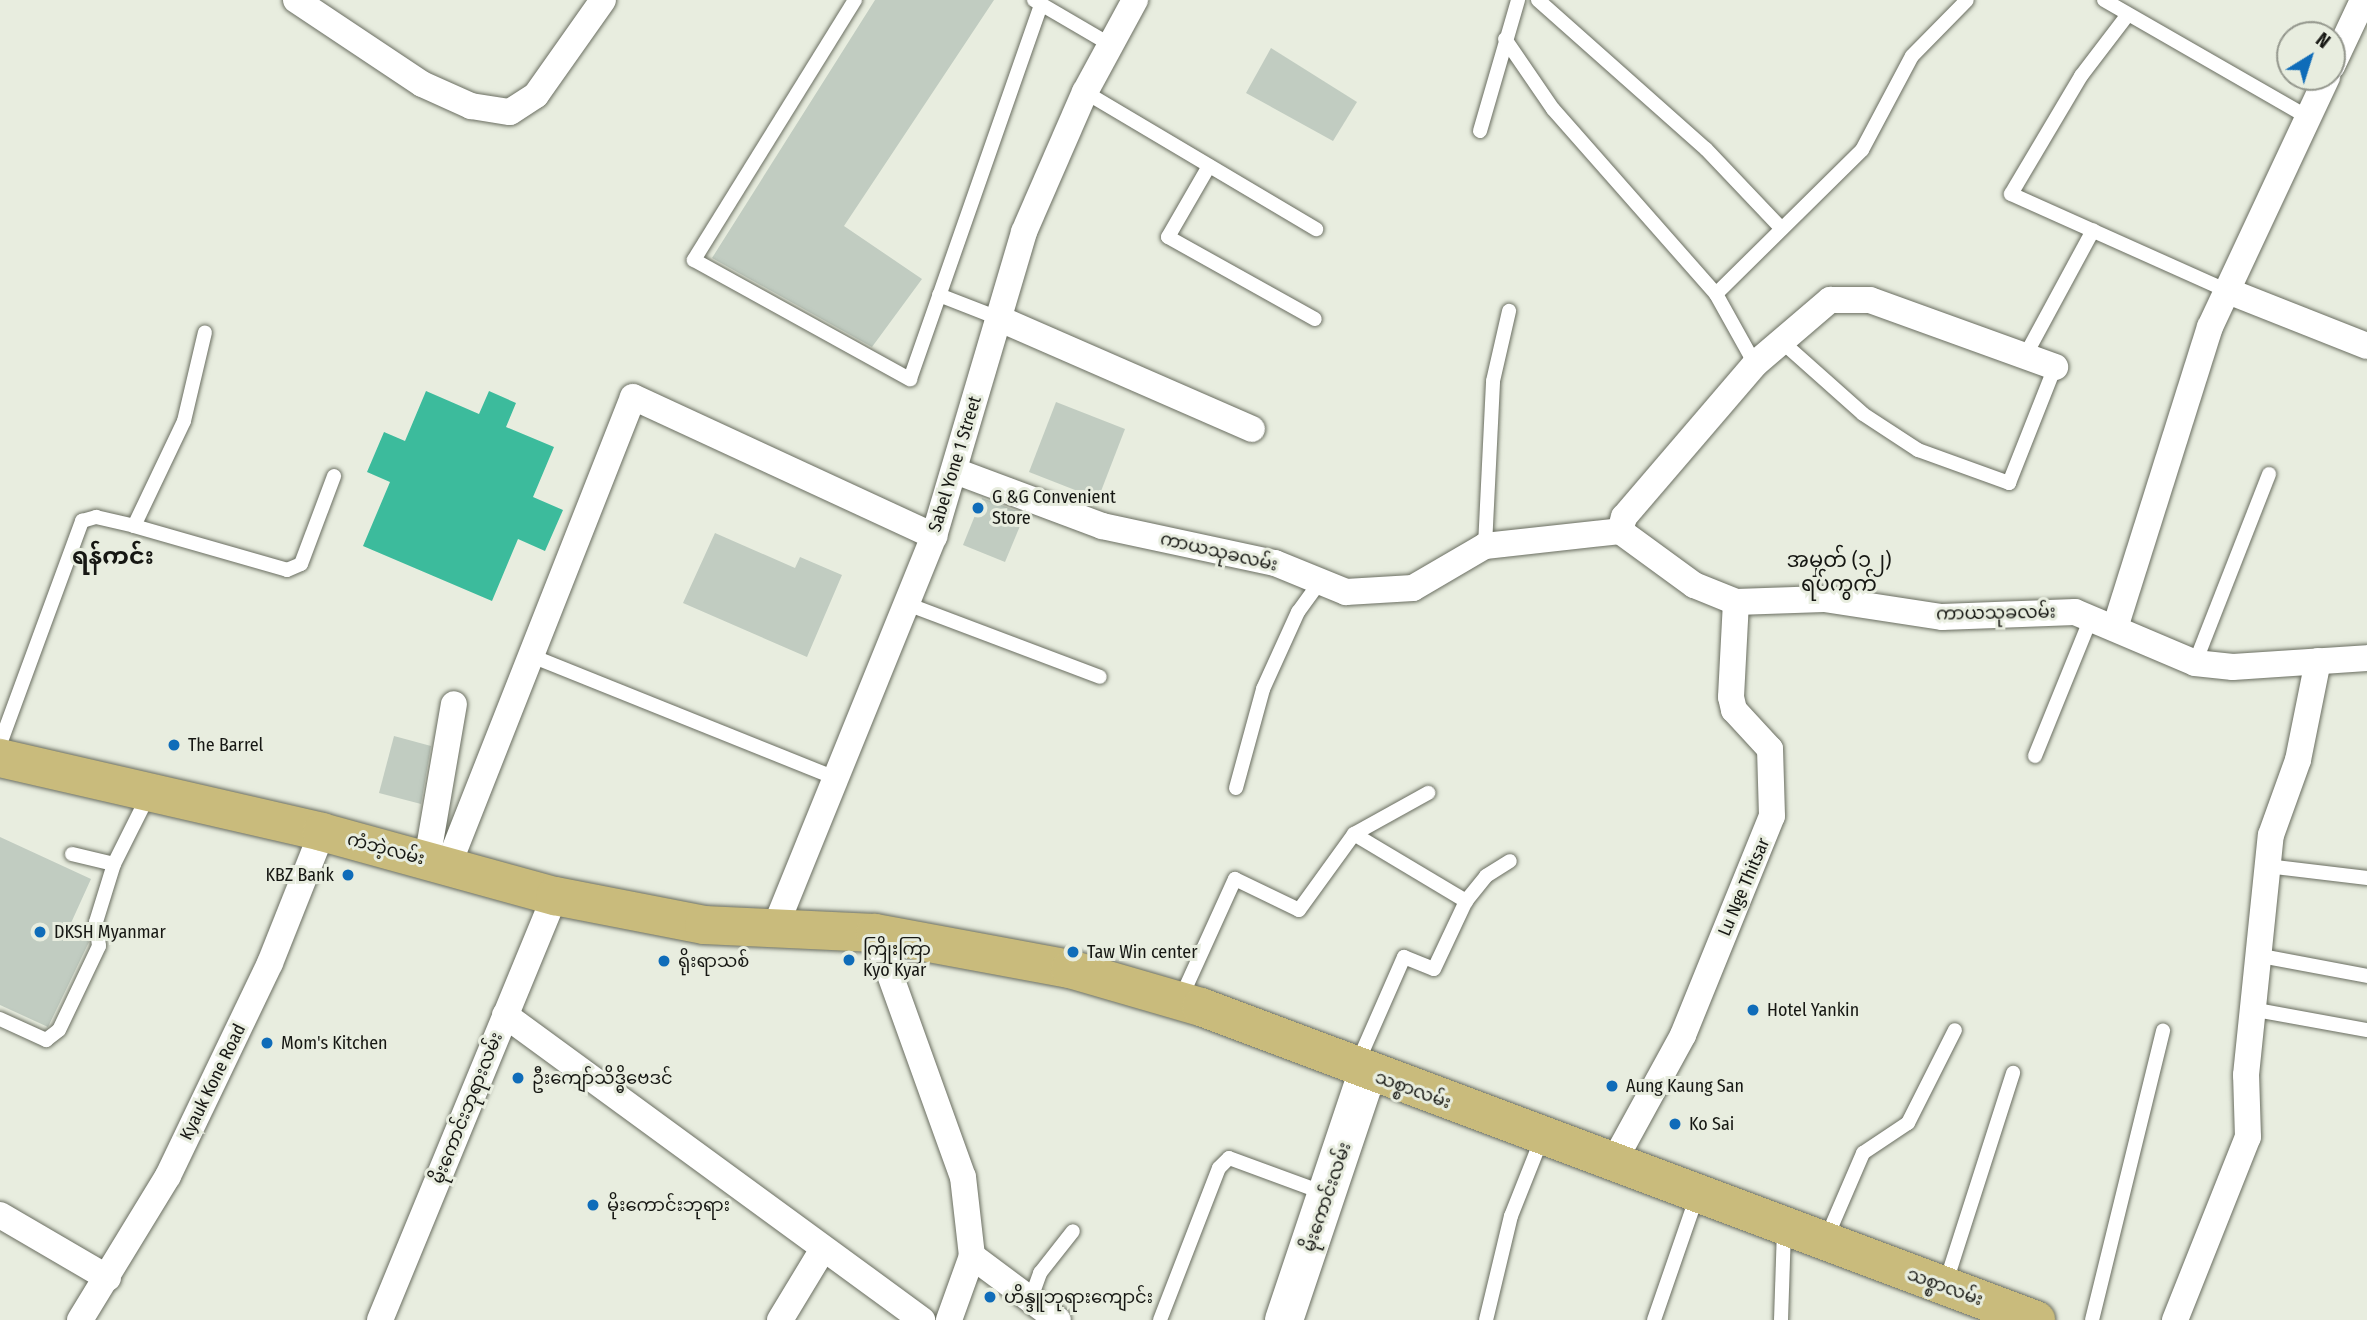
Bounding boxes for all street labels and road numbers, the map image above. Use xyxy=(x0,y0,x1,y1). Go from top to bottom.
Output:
street label: Sabel Yone 1 Street xyxy=(924,394,986,534)
street label: ကာယသုခလမ်း xyxy=(1158,528,1280,576)
street label: ကာယသုခလမ်း xyxy=(1936,601,2056,625)
street label: ကံဘဲ့လမ်း xyxy=(345,828,427,870)
street label: Lu Nge Thitsar xyxy=(1714,835,1774,939)
street label: Kyauk Kone Road xyxy=(176,1020,250,1144)
street label: မိုးကောင်းဘုရားလမ်း xyxy=(427,1029,507,1187)
street label: သစ္စာလမ်း xyxy=(1372,1066,1454,1114)
street label: မိုးကောင်းလမ်း xyxy=(1298,1139,1356,1255)
street label: သစ္စာလမ်း xyxy=(1904,1263,1986,1311)

